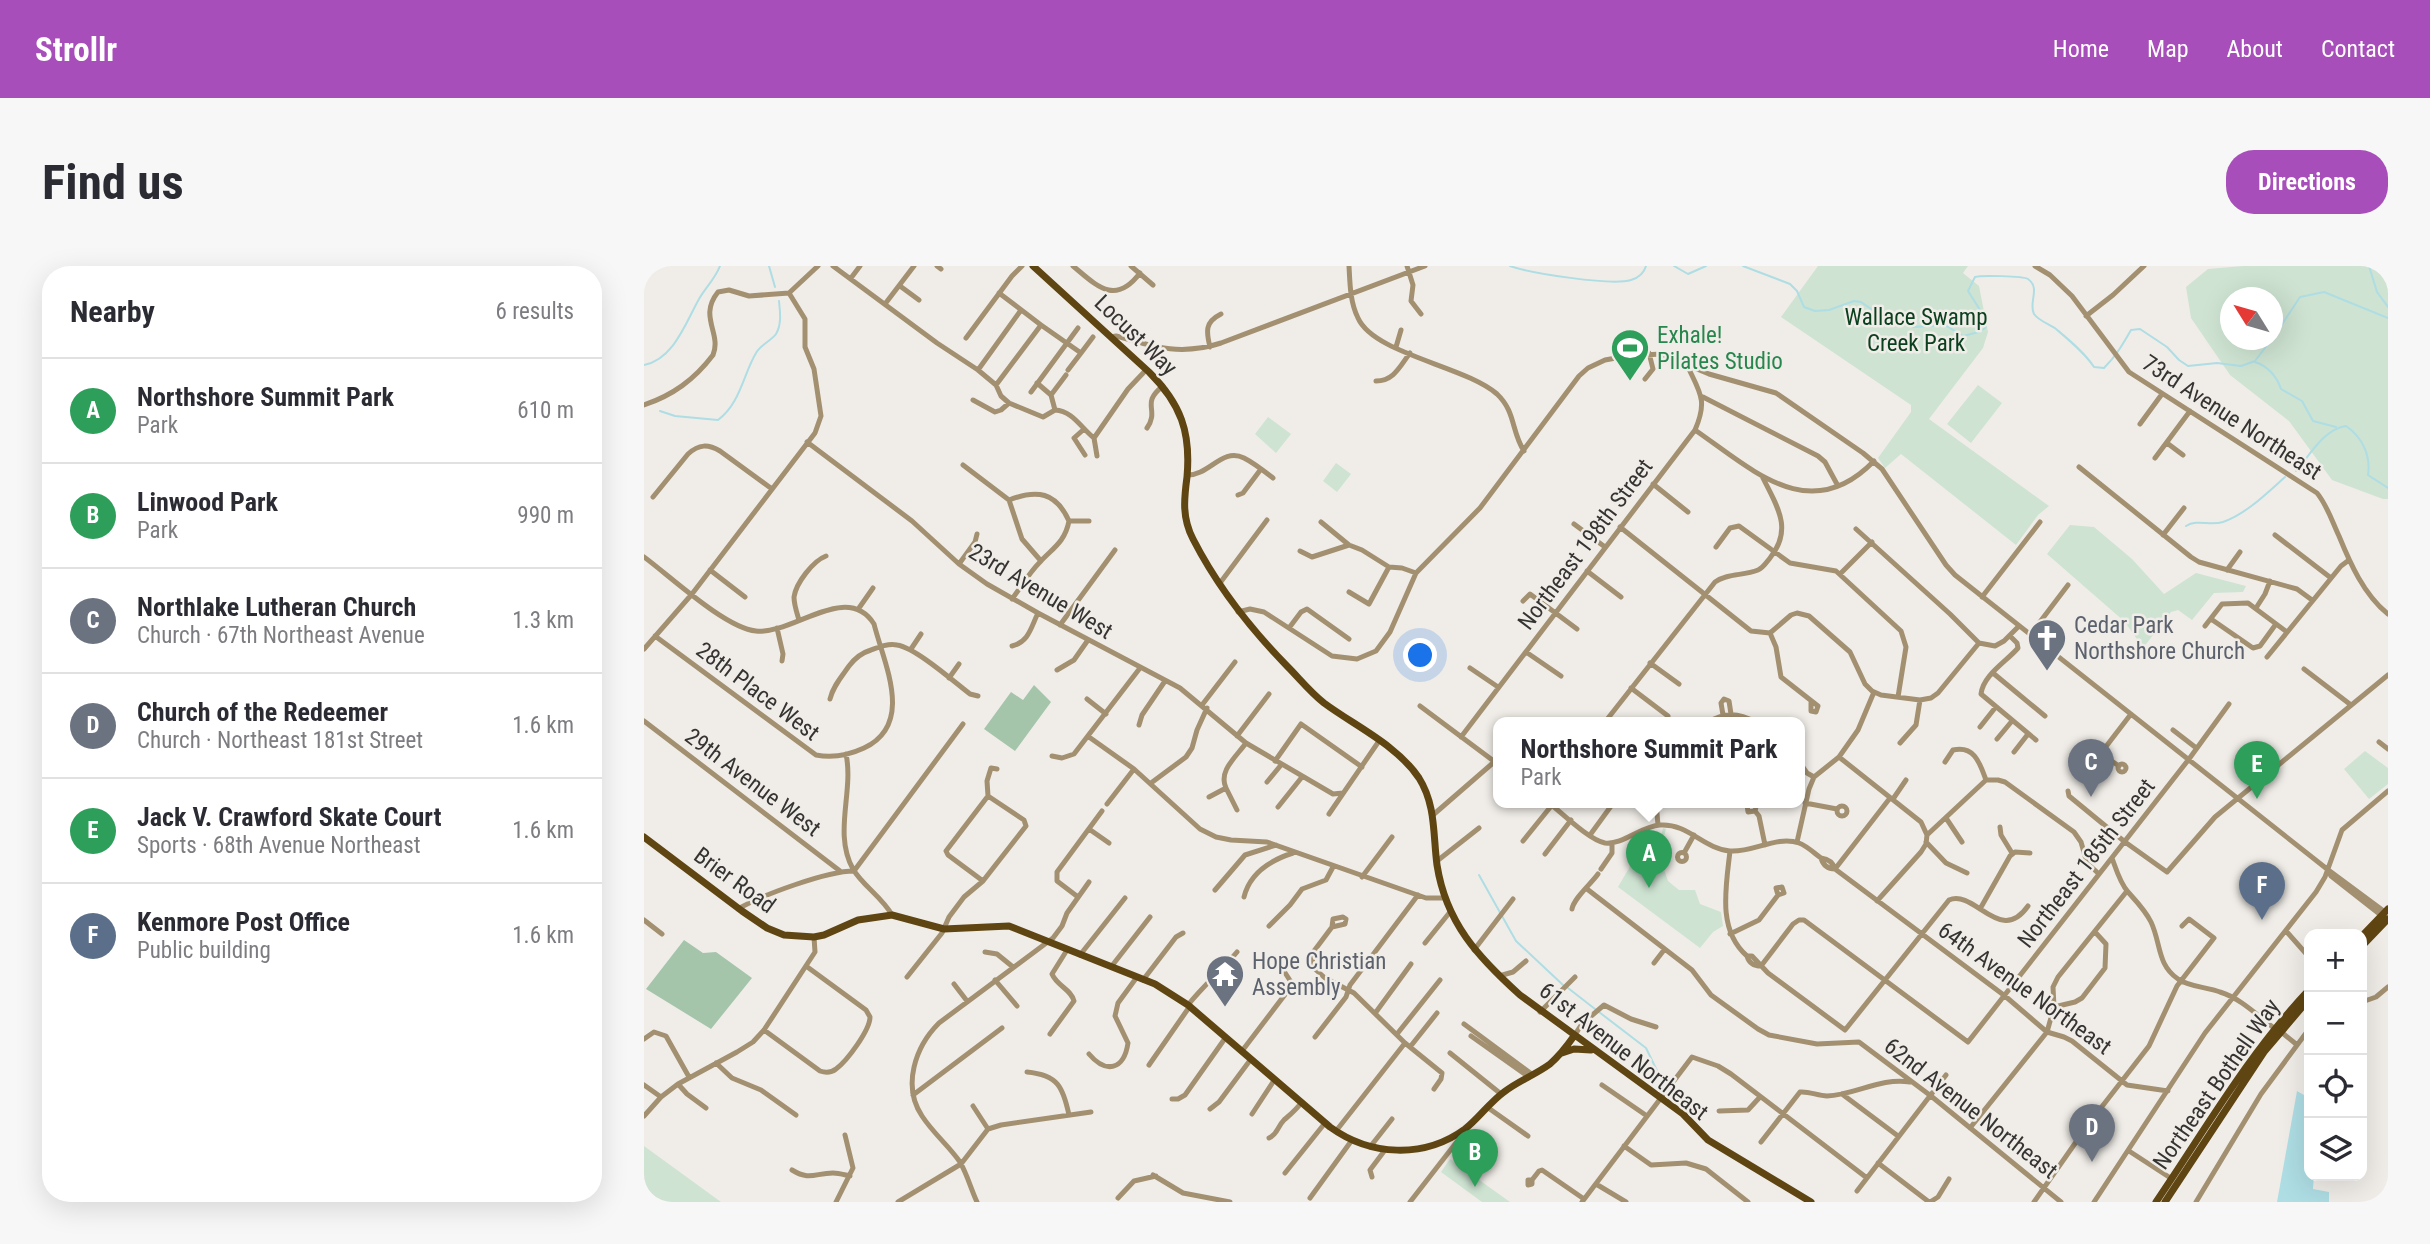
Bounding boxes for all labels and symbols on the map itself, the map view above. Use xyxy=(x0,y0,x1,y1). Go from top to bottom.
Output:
north arrow xyxy=(2220,287,2283,350)
street label: Locust Way xyxy=(1089,289,1183,382)
park label: Wallace Swamp Creek Park xyxy=(1845,304,1987,357)
place label: Exhale! Pilates Studio xyxy=(1657,322,1783,375)
sports icon: Exhale! Pilates Studio xyxy=(1609,327,1651,382)
street label: 73rd Avenue Northeast xyxy=(2137,349,2326,485)
street label: Northeast 198th Street xyxy=(1512,454,1658,635)
street label: 23rd Avenue West xyxy=(964,538,1118,645)
place label: Cedar Park Northshore Church xyxy=(2074,612,2245,665)
church icon: Cedar Park Northshore Church xyxy=(2026,617,2068,672)
street label: 28th Place West xyxy=(691,636,824,746)
your location xyxy=(1403,638,1437,672)
street label: 29th Avenue West xyxy=(680,723,826,842)
pin: C xyxy=(2068,739,2114,797)
pin: E xyxy=(2234,741,2280,799)
street label: Northeast 185th Street xyxy=(2012,774,2161,953)
pin: A xyxy=(1626,830,1672,888)
street label: Brier Road xyxy=(689,842,781,919)
pin: F xyxy=(2239,862,2285,920)
street label: 64th Avenue Northeast xyxy=(1933,916,2117,1060)
place label: Hope Christian Assembly xyxy=(1252,948,1386,1001)
temple icon: Hope Christian Assembly xyxy=(1204,953,1246,1008)
street label: 61st Avenue Northeast xyxy=(1534,977,1714,1126)
street label: Northeast Bothell Way xyxy=(2147,994,2286,1175)
street label: 62nd Avenue Northeast xyxy=(1879,1032,2063,1184)
pin: D xyxy=(2069,1104,2115,1162)
pin: B xyxy=(1452,1129,1498,1187)

